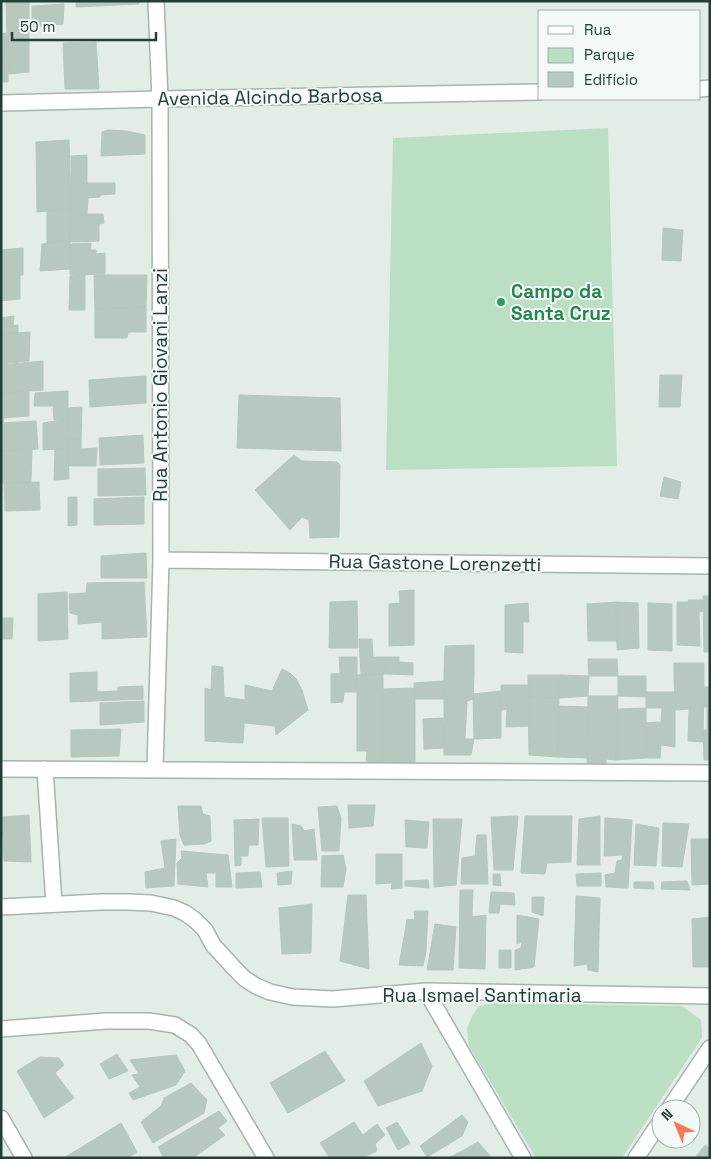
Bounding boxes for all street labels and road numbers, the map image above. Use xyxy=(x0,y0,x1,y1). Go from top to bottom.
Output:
street label: Avenida Alcindo Barbosa xyxy=(157,83,383,111)
street label: Rua Antonio Giovani Lanzi xyxy=(148,268,173,502)
street label: Rua Gastone Lorenzetti xyxy=(329,549,541,577)
street label: Rua Ismael Santimaria xyxy=(382,983,582,1008)

